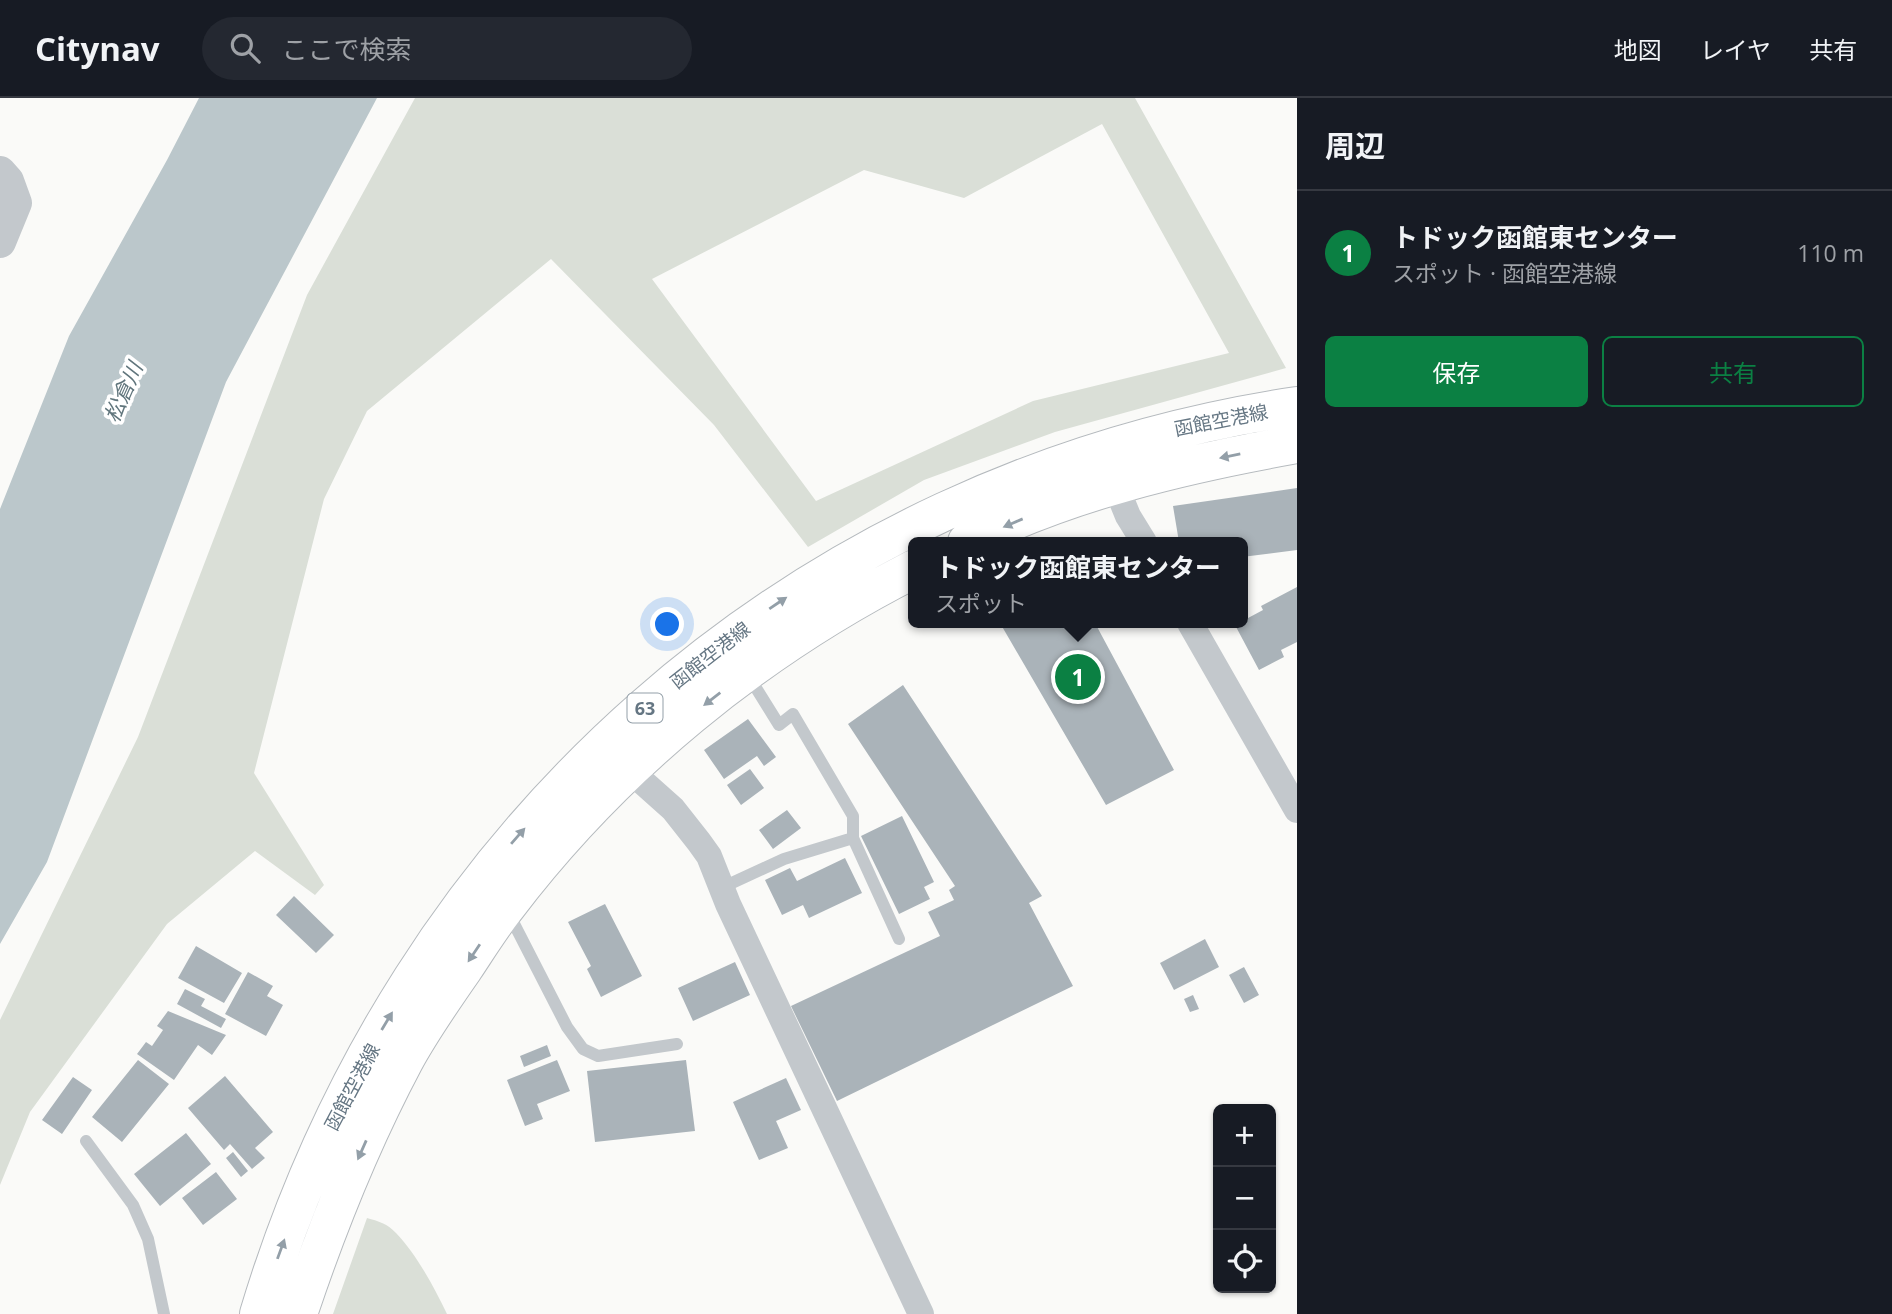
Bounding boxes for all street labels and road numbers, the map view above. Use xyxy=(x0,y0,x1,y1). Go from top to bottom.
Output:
street label: 函館空港線 xyxy=(1172,398,1270,442)
street label: 函館空港線 xyxy=(665,616,755,694)
road number: 63 xyxy=(628,694,662,722)
street label: 函館空港線 xyxy=(318,1039,386,1135)

